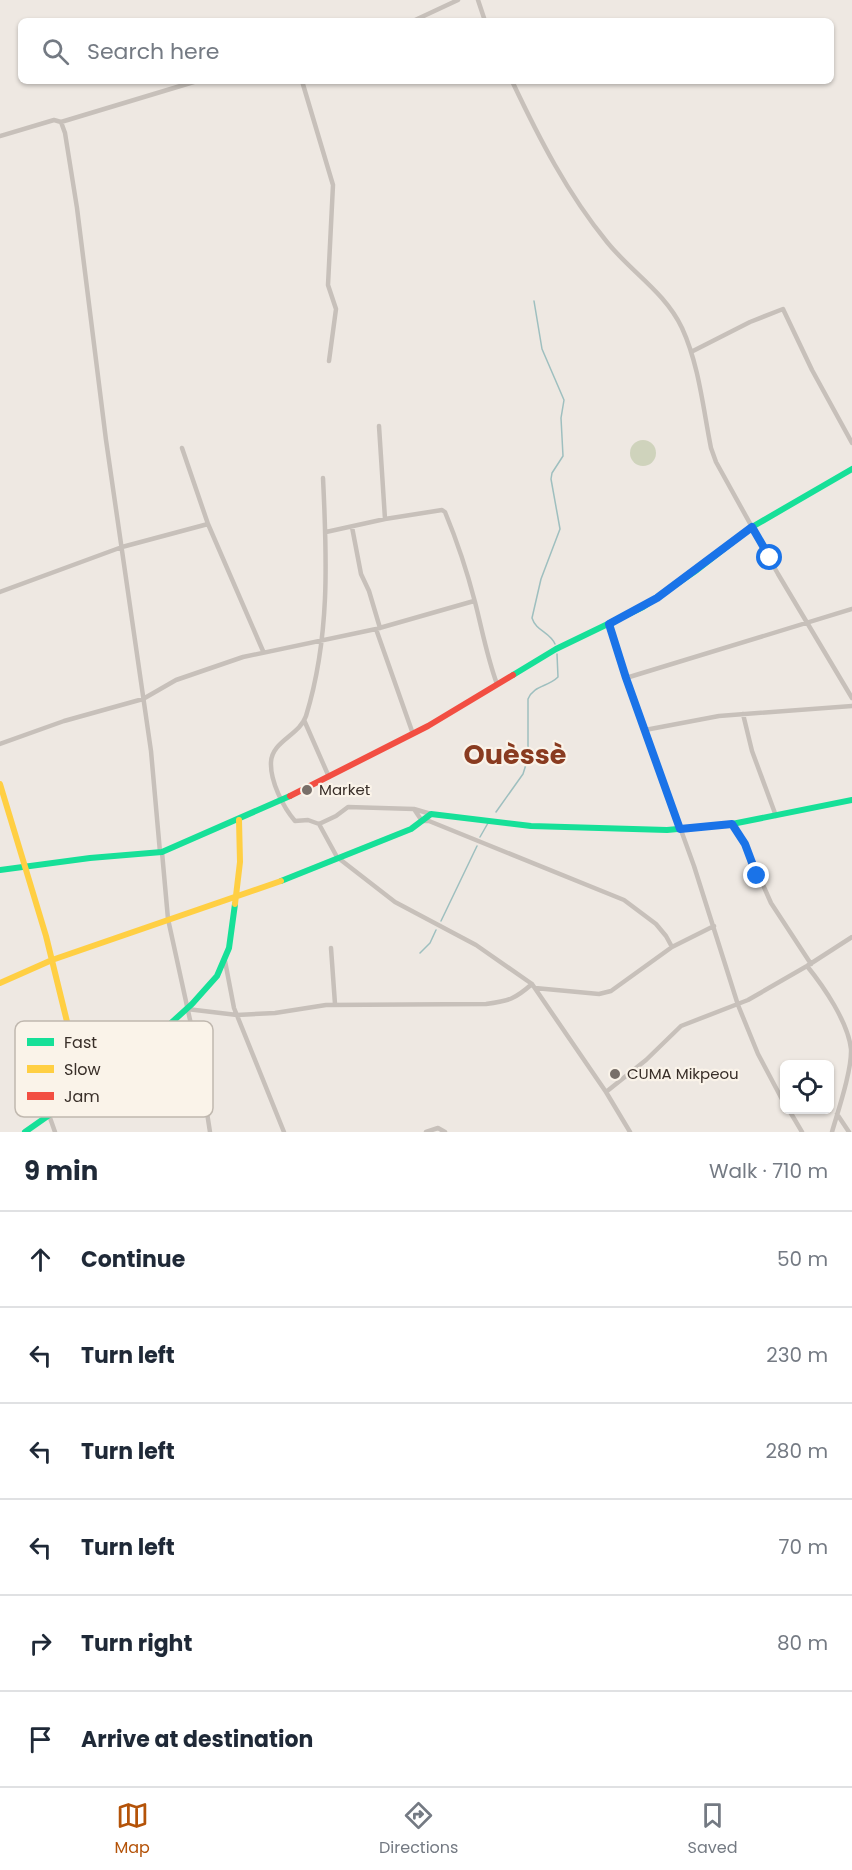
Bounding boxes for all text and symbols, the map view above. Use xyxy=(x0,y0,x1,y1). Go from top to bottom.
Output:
search box xyxy=(18,18,834,84)
icon: search xyxy=(39,35,72,68)
text: Search here xyxy=(87,36,220,67)
route start xyxy=(756,544,782,570)
district label: Ouèssè xyxy=(464,736,566,773)
place label: Market xyxy=(319,779,370,800)
marker: Market xyxy=(300,783,314,797)
route end xyxy=(743,862,769,888)
legend xyxy=(15,1021,213,1117)
text: Fast xyxy=(64,1031,97,1054)
text: Slow xyxy=(64,1058,101,1081)
map controls xyxy=(780,1060,834,1114)
button: locate xyxy=(780,1060,834,1114)
place label: CUMA Mikpeou xyxy=(627,1063,739,1084)
marker: CUMA Mikpeou xyxy=(608,1067,622,1081)
text: Jam xyxy=(64,1085,100,1108)
text: 9 min xyxy=(24,1153,98,1189)
text: Walk · 710 m xyxy=(709,1157,828,1185)
icon: ahead xyxy=(24,1243,57,1276)
text: Continue xyxy=(81,1244,185,1275)
text: 50 m xyxy=(777,1245,828,1273)
icon: left xyxy=(24,1339,57,1372)
text: Turn left xyxy=(81,1340,175,1371)
text: 230 m xyxy=(766,1341,828,1369)
icon: left xyxy=(24,1435,57,1468)
text: Turn left xyxy=(81,1436,175,1467)
text: 280 m xyxy=(765,1437,828,1465)
icon: left xyxy=(24,1531,57,1564)
text: Turn left xyxy=(81,1532,175,1563)
text: 70 m xyxy=(779,1533,828,1561)
icon: right xyxy=(24,1627,57,1660)
text: Turn right xyxy=(81,1628,192,1659)
text: 80 m xyxy=(777,1629,828,1657)
icon: arrive xyxy=(24,1723,57,1756)
text: Arrive at destination xyxy=(81,1724,313,1755)
tab: Map xyxy=(115,1799,150,1860)
tab: Directions xyxy=(379,1799,458,1860)
tab: Saved xyxy=(688,1799,737,1860)

